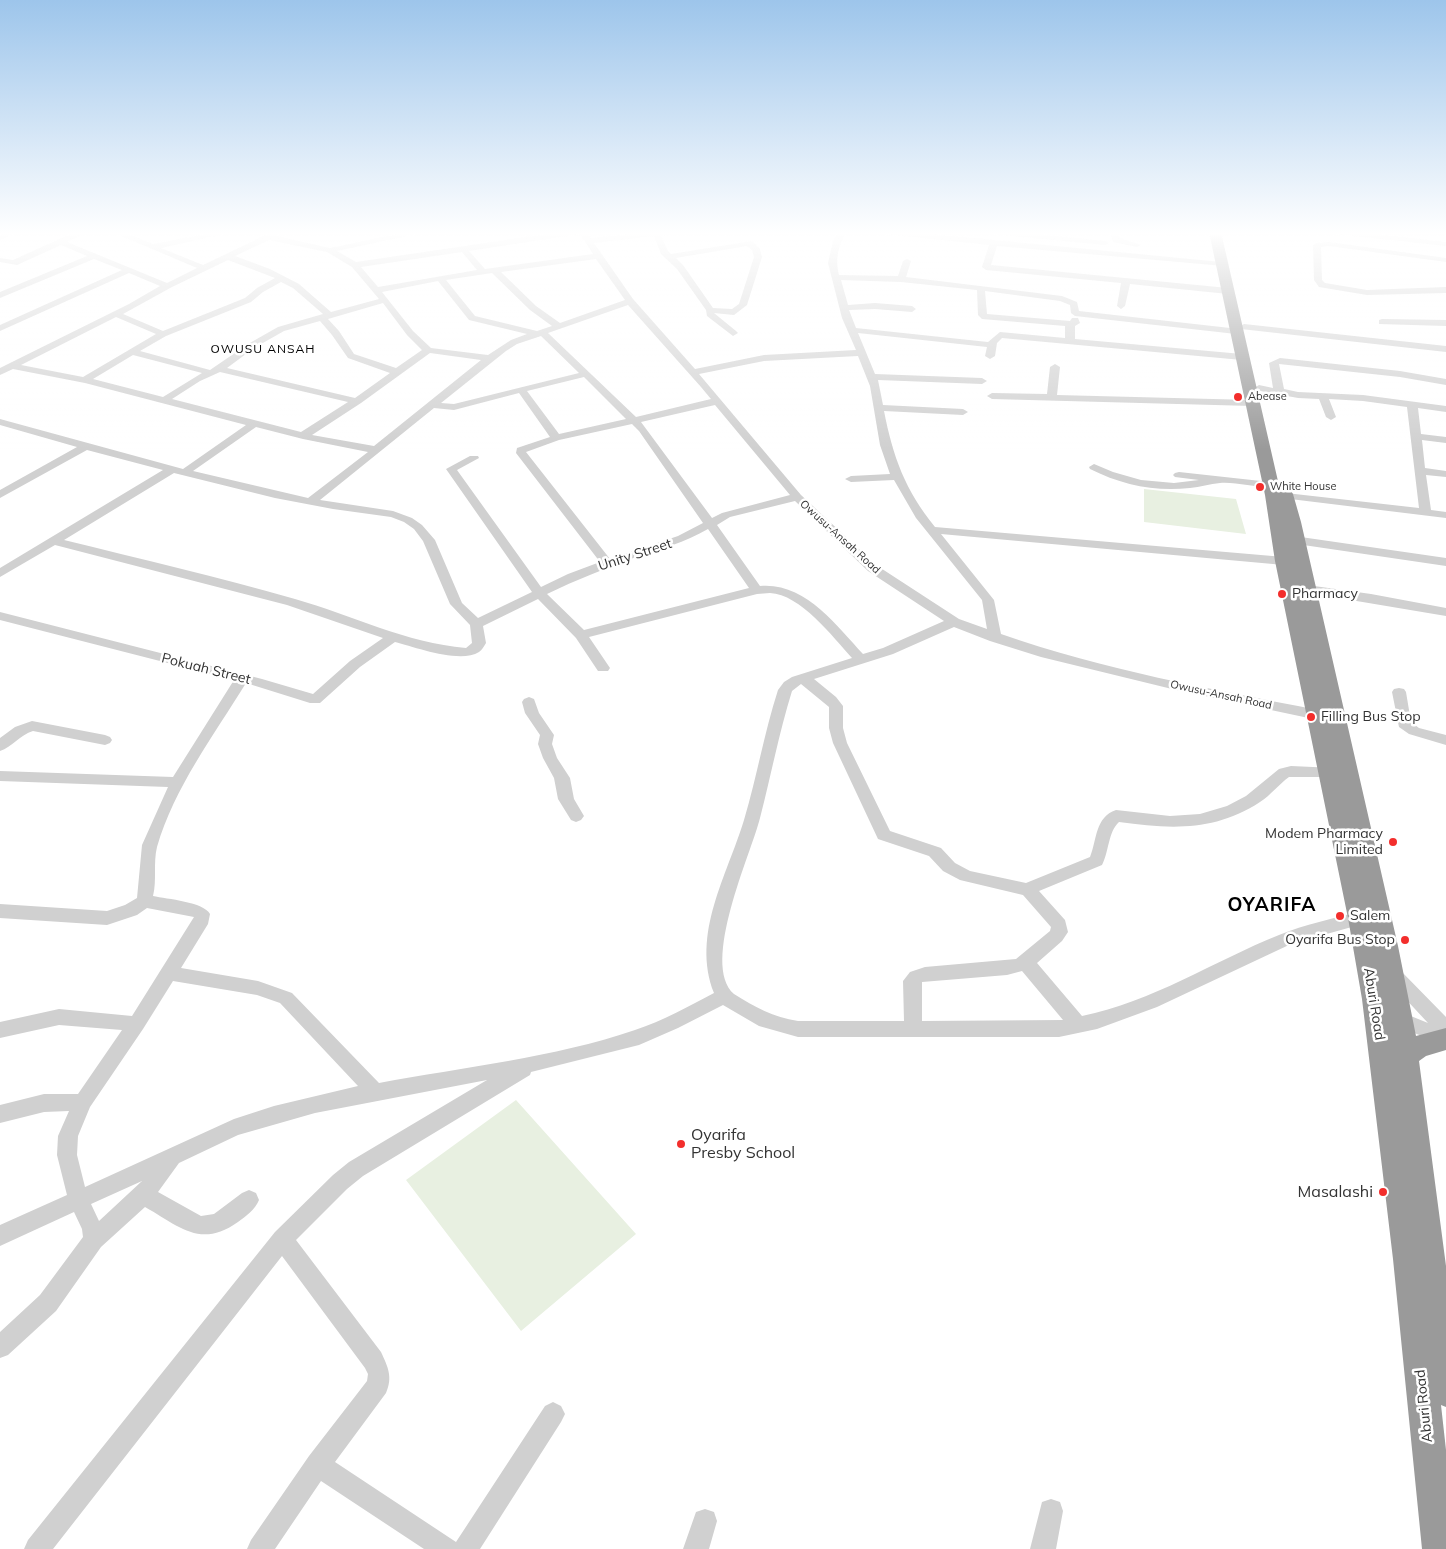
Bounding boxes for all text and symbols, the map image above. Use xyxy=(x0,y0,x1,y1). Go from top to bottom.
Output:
district label: OWUSU ANSAH xyxy=(209,342,317,356)
place label: Abease xyxy=(1248,390,1287,404)
marker: Abease xyxy=(1232,391,1244,403)
place label: White House xyxy=(1270,480,1336,494)
marker: White House xyxy=(1254,481,1266,493)
street label: Owusu-Ansah Road xyxy=(797,497,883,577)
street label: Unity Street xyxy=(596,535,674,575)
place label: Pharmacy xyxy=(1292,586,1358,602)
marker: Pharmacy xyxy=(1276,588,1288,600)
street label: Pokuah Street xyxy=(160,650,252,688)
street label: Owusu-Ansah Road xyxy=(1169,678,1273,712)
place label: Filling Bus Stop xyxy=(1321,709,1421,725)
marker: Filling Bus Stop xyxy=(1305,711,1317,723)
place label: Modem Pharmacy Limited xyxy=(1265,826,1383,859)
marker: Modem Pharmacy Limited xyxy=(1387,836,1399,848)
district label: OYARIFA xyxy=(1227,894,1317,916)
place label: Salem xyxy=(1350,908,1390,924)
marker: Salem xyxy=(1334,910,1346,922)
place label: Oyarifa Bus Stop xyxy=(1285,932,1395,948)
marker: Oyarifa Bus Stop xyxy=(1399,934,1411,946)
street label: Aburi Road xyxy=(1360,967,1388,1041)
place label: Oyarifa Presby School xyxy=(691,1125,795,1163)
marker: Oyarifa Presby School xyxy=(675,1138,687,1150)
place label: Masalashi xyxy=(1298,1182,1373,1202)
marker: Masalashi xyxy=(1377,1186,1389,1198)
street label: Aburi Road xyxy=(1412,1369,1436,1443)

